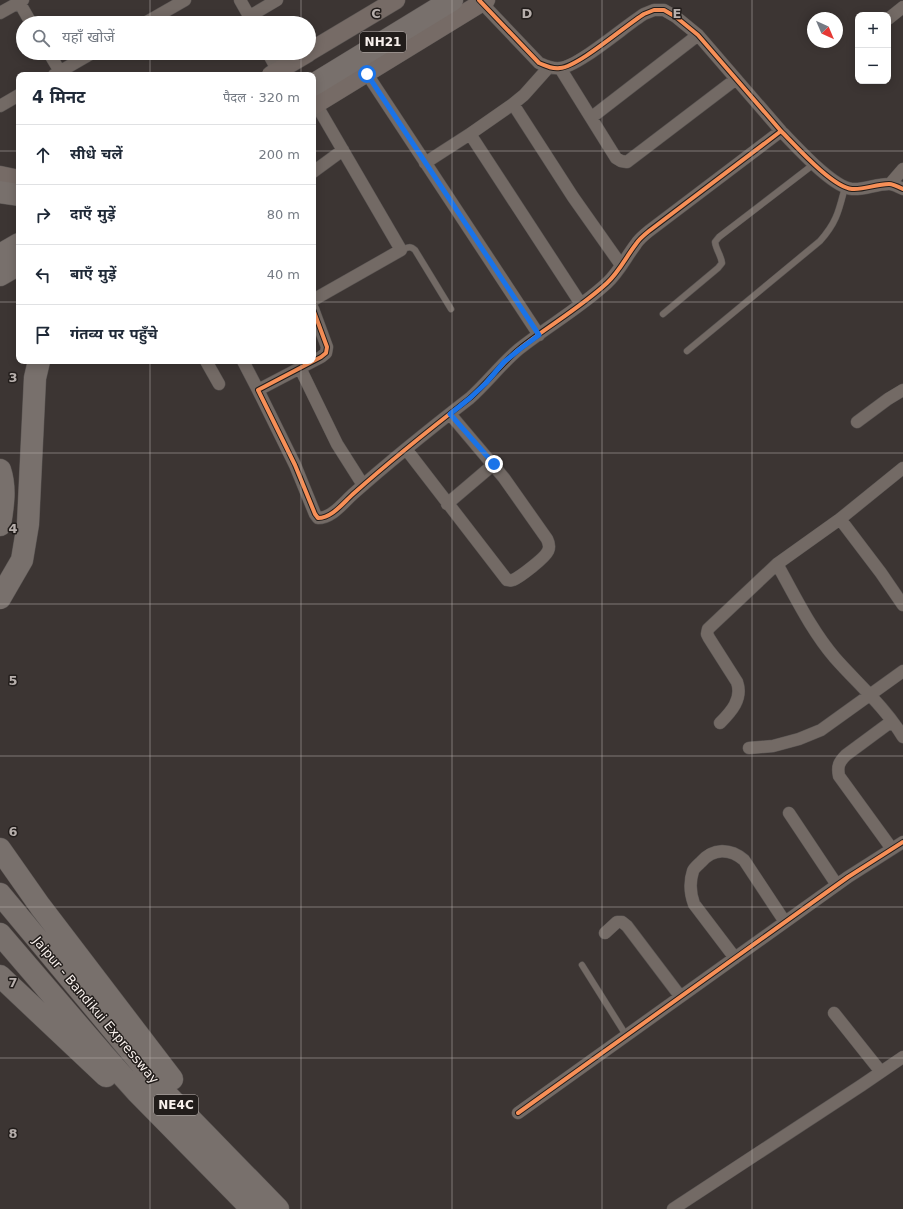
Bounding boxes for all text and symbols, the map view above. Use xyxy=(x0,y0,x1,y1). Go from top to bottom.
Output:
text: C xyxy=(371,6,381,21)
text: D xyxy=(522,6,533,21)
text: E xyxy=(673,6,681,21)
north arrow xyxy=(807,12,843,48)
map controls xyxy=(855,12,891,84)
button: + xyxy=(855,12,891,48)
search box xyxy=(16,16,316,60)
icon: search xyxy=(30,27,52,49)
text: यहाँ खोजें xyxy=(62,28,115,46)
road number: NH21 xyxy=(360,32,406,52)
button: − xyxy=(855,48,891,84)
route start xyxy=(358,65,376,83)
text: 4 मिनट xyxy=(32,87,85,107)
text: पैदल · 320 m xyxy=(223,90,300,105)
icon: ahead xyxy=(32,144,54,166)
text: सीधे चलें xyxy=(70,145,123,163)
text: 200 m xyxy=(258,147,300,162)
icon: right xyxy=(32,204,54,226)
text: दाएँ मुड़ें xyxy=(70,205,116,223)
text: 80 m xyxy=(267,207,300,222)
icon: left xyxy=(32,264,54,286)
text: बाएँ मुड़ें xyxy=(70,265,116,283)
text: 40 m xyxy=(267,267,300,282)
icon: arrive xyxy=(32,324,54,346)
text: गंतव्य पर पहुँचे xyxy=(70,325,158,343)
text: 3 xyxy=(8,370,18,385)
route end xyxy=(485,455,503,473)
text: 4 xyxy=(8,521,18,536)
text: 5 xyxy=(8,673,18,688)
text: 6 xyxy=(8,824,18,839)
street label: Jaipur - Bandikui Expressway xyxy=(29,933,162,1087)
text: 7 xyxy=(8,975,18,990)
road number: NE4C xyxy=(154,1095,198,1115)
text: 8 xyxy=(8,1126,18,1141)

